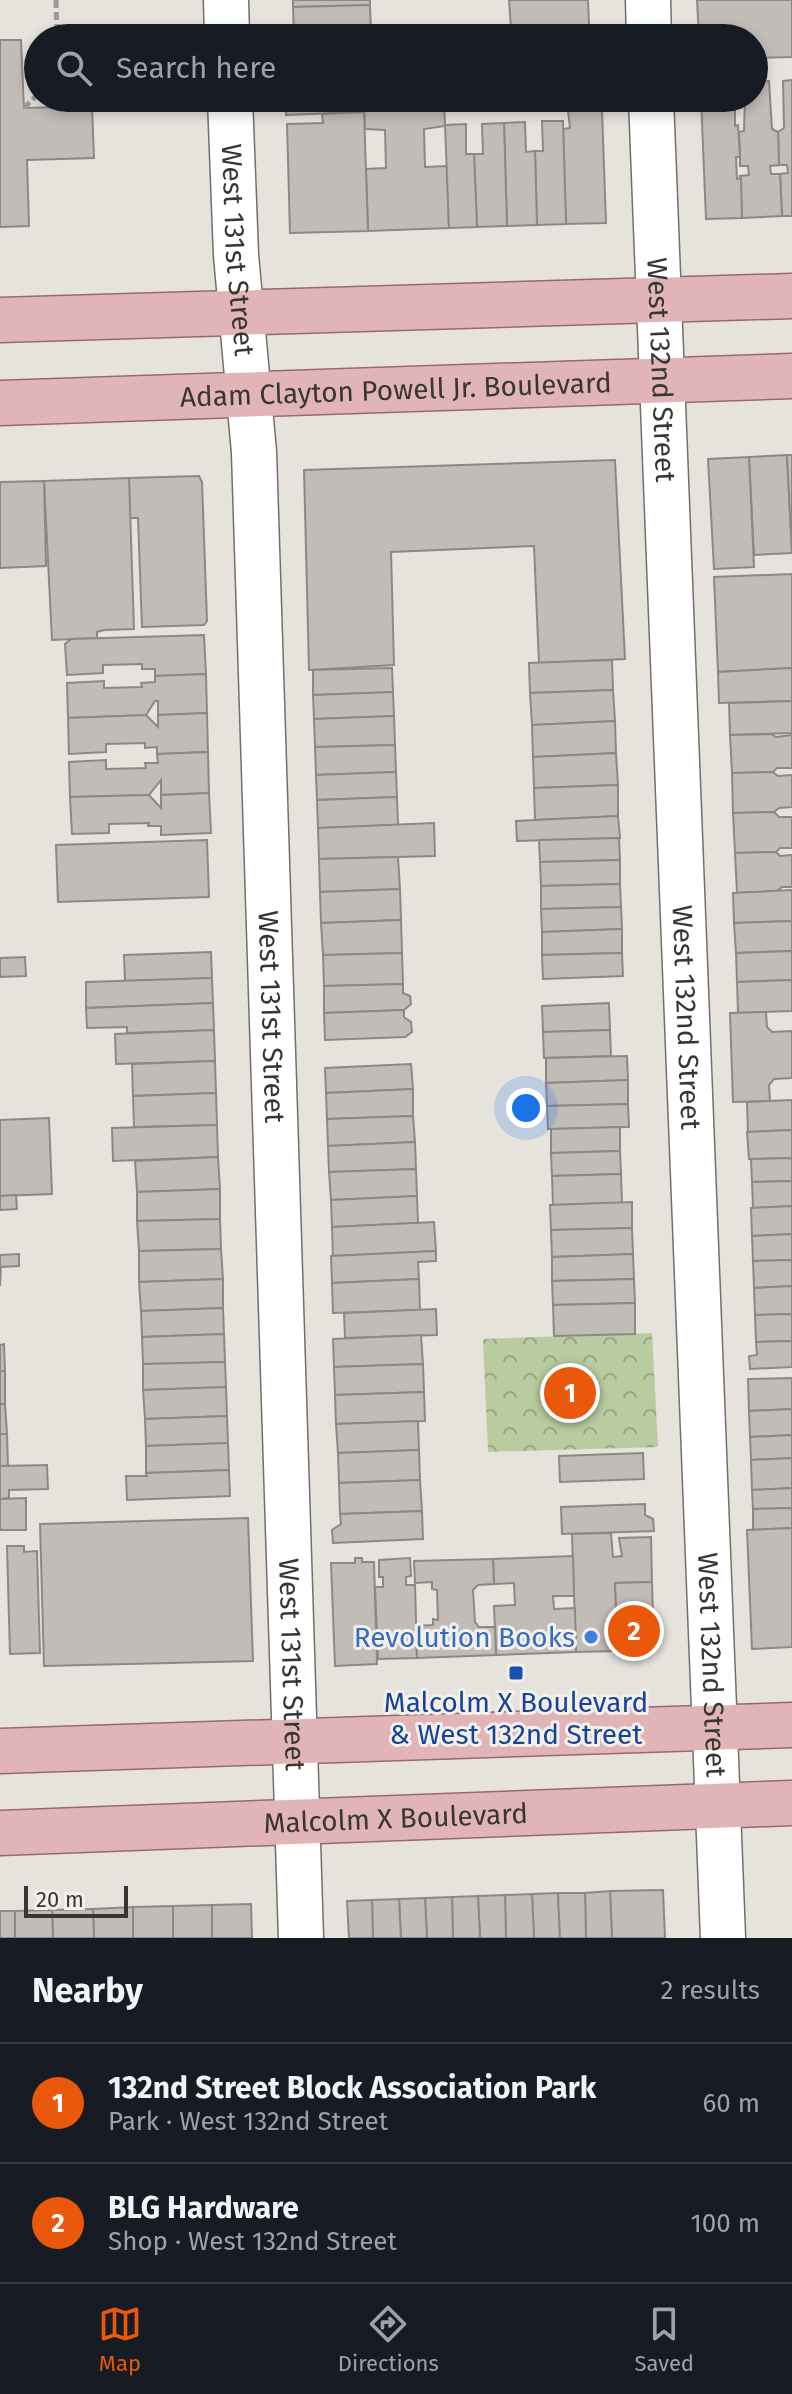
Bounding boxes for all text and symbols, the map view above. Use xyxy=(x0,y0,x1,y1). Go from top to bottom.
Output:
search box xyxy=(24,24,768,112)
icon: search xyxy=(52,46,96,90)
text: Search here xyxy=(116,50,276,86)
street label: West 131st Street xyxy=(215,143,262,358)
street label: West 132nd Street xyxy=(641,257,683,484)
street label: Adam Clayton Powell Jr. Boulevard xyxy=(179,366,612,413)
street label: West 132nd Street xyxy=(666,904,708,1131)
street label: West 131st Street xyxy=(252,910,292,1125)
your location xyxy=(506,1088,546,1128)
pin: 1 xyxy=(544,1363,596,1423)
street label: West 132nd Street xyxy=(691,1552,733,1779)
street label: West 131st Street xyxy=(272,1558,312,1772)
pin: 2 xyxy=(608,1601,660,1661)
place label: Revolution Books xyxy=(354,1621,575,1654)
marker: Revolution Books xyxy=(582,1628,600,1646)
marker: Malcolm X Boulevard & West 132nd Street xyxy=(507,1664,525,1682)
place label: Malcolm X Boulevard & West 132nd Street xyxy=(384,1686,648,1751)
street label: Malcolm X Boulevard xyxy=(263,1797,528,1840)
scale bar xyxy=(24,1882,128,1918)
text: 20 m xyxy=(36,1886,84,1913)
text: Nearby xyxy=(32,1970,143,2011)
text: 2 results xyxy=(660,1975,760,2006)
text: 132nd Street Block Association Park xyxy=(108,2070,596,2106)
text: 1 xyxy=(52,2088,64,2119)
text: 60 m xyxy=(702,2088,760,2119)
text: Park · West 132nd Street xyxy=(108,2106,388,2137)
text: BLG Hardware xyxy=(108,2190,299,2226)
text: 2 xyxy=(51,2208,65,2239)
text: 100 m xyxy=(691,2208,760,2239)
text: Shop · West 132nd Street xyxy=(108,2226,397,2257)
tab: Map xyxy=(98,2302,142,2377)
tab: Directions xyxy=(338,2302,439,2377)
tab: Saved xyxy=(635,2302,694,2377)

